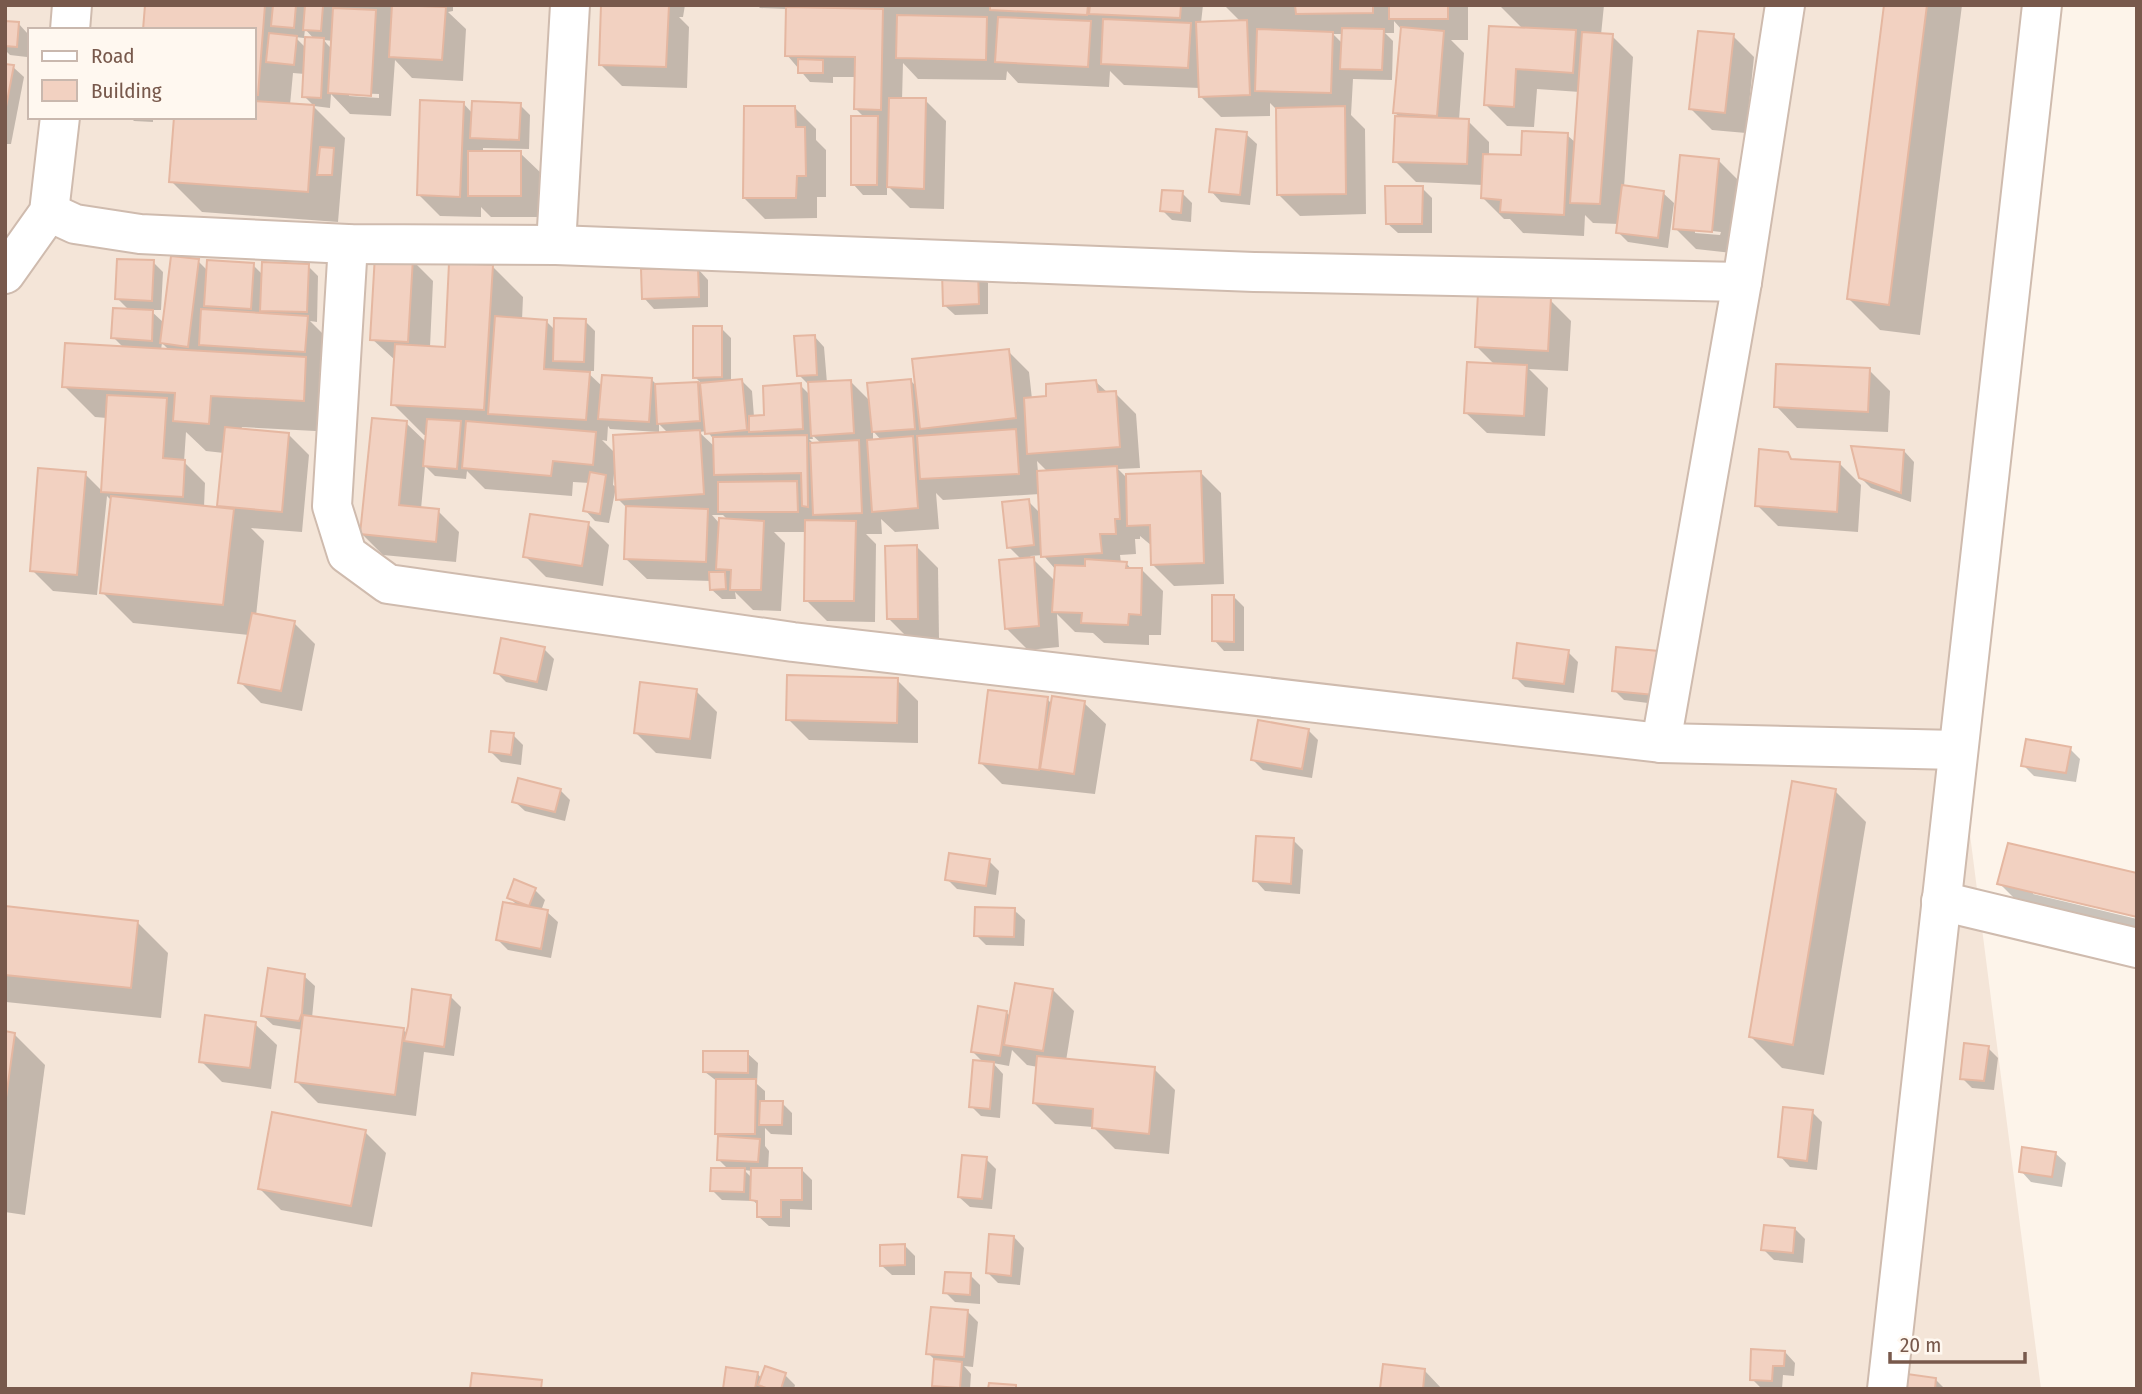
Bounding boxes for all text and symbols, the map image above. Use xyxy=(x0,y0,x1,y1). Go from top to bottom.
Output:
legend xyxy=(28,28,256,119)
text: Road xyxy=(91,43,135,69)
text: Building xyxy=(91,78,162,104)
scale bar xyxy=(1890,1320,2025,1364)
text: 20 m xyxy=(1900,1332,1941,1358)

